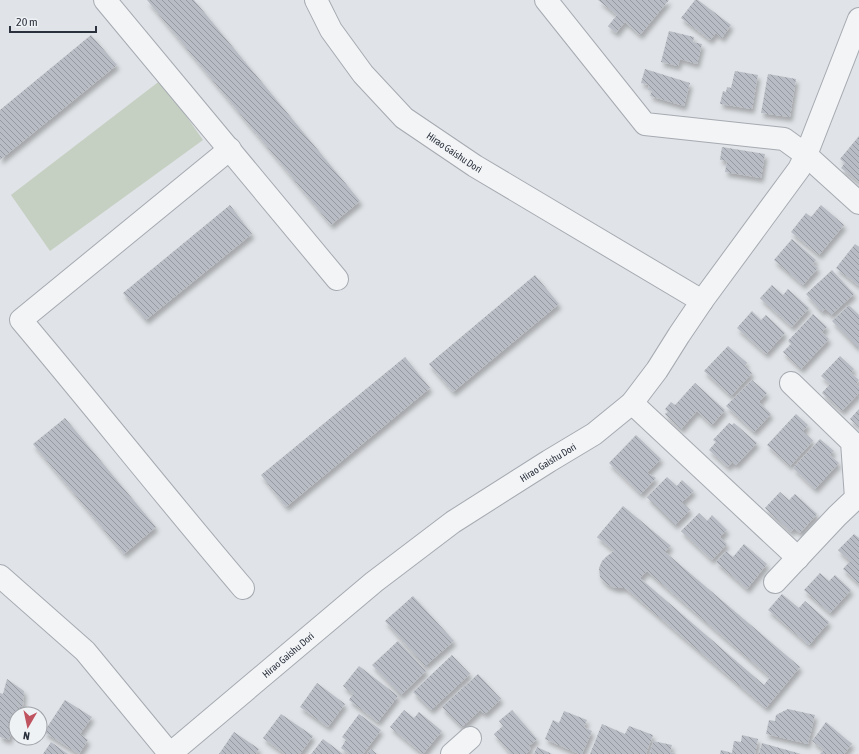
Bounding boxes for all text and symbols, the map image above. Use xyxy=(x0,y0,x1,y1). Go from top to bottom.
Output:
scale bar xyxy=(10,8,96,34)
text: 20 m xyxy=(16,15,38,29)
street label: Hirao Gaishu Dori xyxy=(425,130,484,174)
street label: Hirao Gaishu Dori xyxy=(518,441,578,484)
street label: Hirao Gaishu Dori xyxy=(260,630,316,680)
north arrow xyxy=(8,706,48,746)
text: N xyxy=(22,729,31,742)

